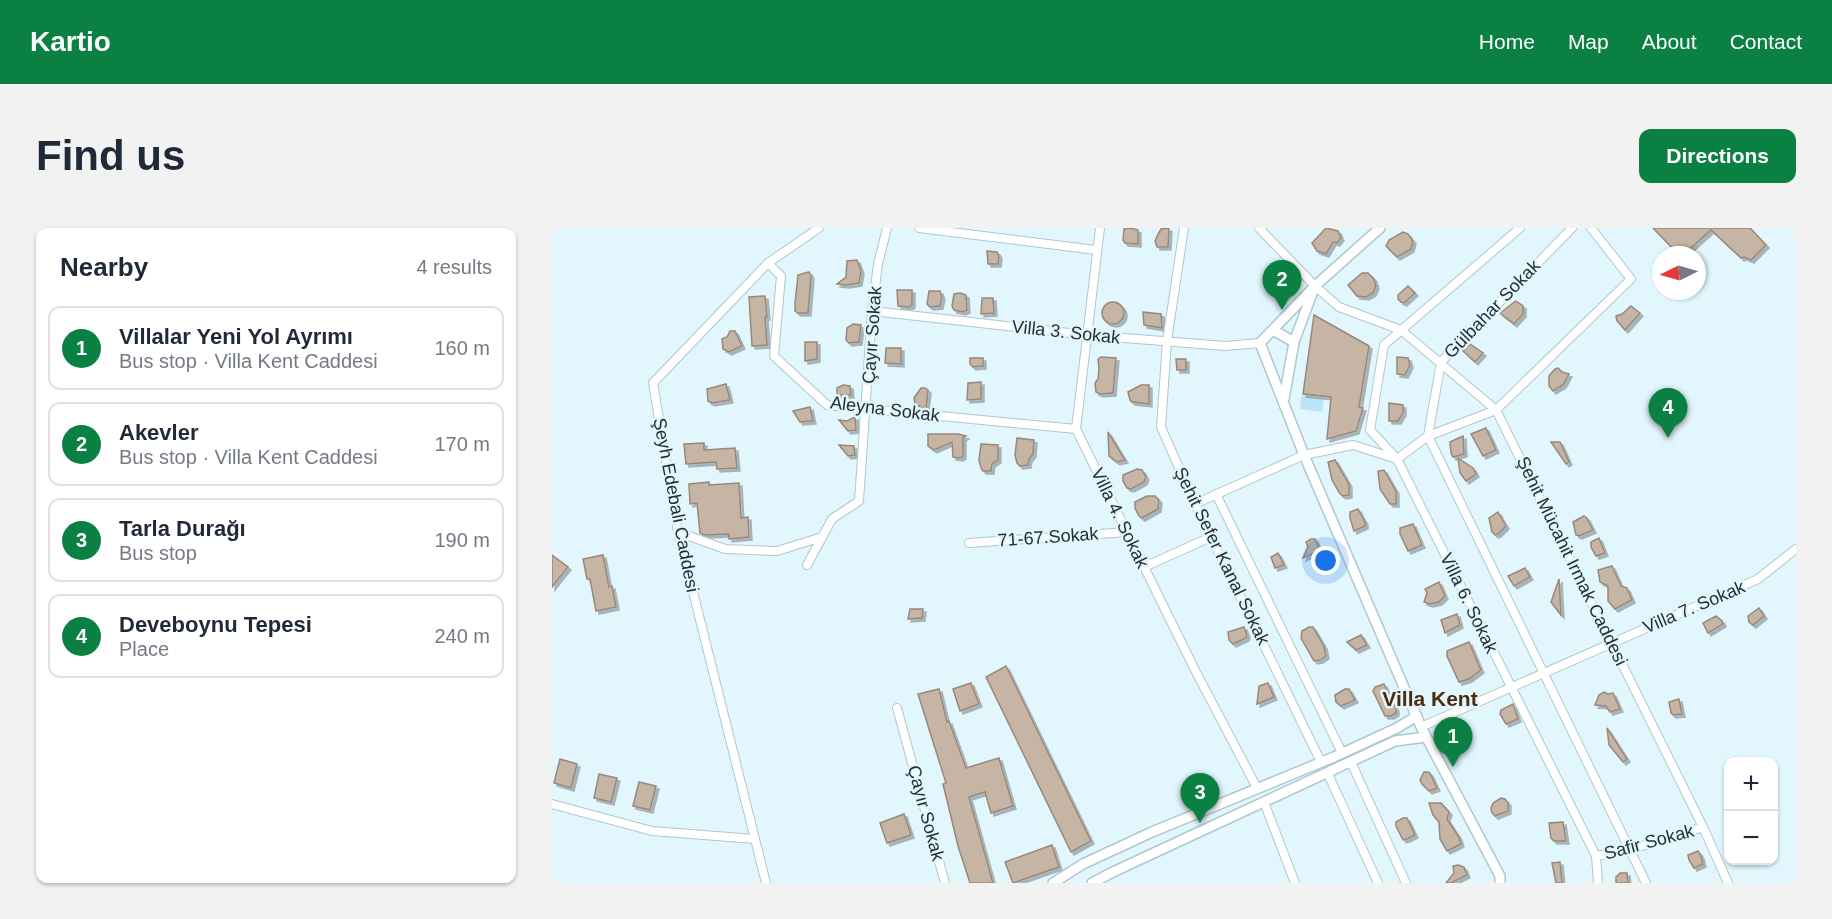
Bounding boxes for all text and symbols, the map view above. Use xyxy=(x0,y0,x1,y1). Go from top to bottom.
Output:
text: Kartio xyxy=(30,26,111,57)
text: Home xyxy=(1479,30,1535,53)
text: Map xyxy=(1568,30,1609,53)
text: About xyxy=(1642,30,1697,53)
text: Contact xyxy=(1730,30,1802,53)
button: Directions xyxy=(1639,129,1796,183)
text: Find us xyxy=(36,132,185,179)
north arrow xyxy=(1652,246,1706,300)
text: Nearby xyxy=(60,252,148,282)
street label: Gülbahar Sokak xyxy=(1440,255,1545,362)
text: 4 results xyxy=(416,256,492,278)
pin: 2 xyxy=(1262,260,1302,310)
street label: Çayır Sokak xyxy=(859,284,885,385)
street label: Villa 3. Sokak xyxy=(1011,316,1122,348)
text: Villalar Yeni Yol Ayrımı xyxy=(119,324,353,349)
text: 1 xyxy=(76,337,87,359)
text: 160 m xyxy=(434,337,490,359)
text: Bus stop · Villa Kent Caddesi xyxy=(119,350,378,372)
pin: 4 xyxy=(1648,388,1688,438)
street label: Aleyna Sokak xyxy=(829,392,942,426)
street label: Şeyh Edebali Caddesi xyxy=(649,416,703,594)
text: Akevler xyxy=(119,420,199,445)
text: 2 xyxy=(76,433,87,455)
text: 170 m xyxy=(434,433,490,455)
text: Bus stop · Villa Kent Caddesi xyxy=(119,446,378,468)
street label: Şehit Mücahit Irmak Caddesi xyxy=(1513,453,1631,669)
street label: Şehit Sefer Kanal Sokak xyxy=(1170,464,1274,649)
street label: Villa 4. Sokak xyxy=(1087,465,1153,572)
text: Tarla Durağı xyxy=(119,516,246,541)
street label: 71-67.Sokak xyxy=(997,523,1100,551)
text: 3 xyxy=(76,529,87,551)
text: 190 m xyxy=(434,529,490,551)
text: Bus stop xyxy=(119,542,197,564)
your location xyxy=(1311,546,1340,575)
street label: Villa 6. Sokak xyxy=(1436,550,1502,657)
street label: Villa 7. Sokak xyxy=(1640,576,1749,637)
text: Deveboynu Tepesi xyxy=(119,612,312,637)
text: 4 xyxy=(76,625,87,647)
text: 240 m xyxy=(434,625,490,647)
text: Place xyxy=(119,638,169,660)
district label: Villa Kent xyxy=(1382,687,1478,710)
pin: 1 xyxy=(1434,718,1472,767)
map controls xyxy=(1724,757,1778,865)
button: + xyxy=(1724,757,1778,811)
street label: Çayır Sokak xyxy=(904,763,949,864)
pin: 3 xyxy=(1180,774,1220,823)
button: − xyxy=(1724,811,1778,865)
street label: Safir Sokak xyxy=(1602,820,1697,864)

